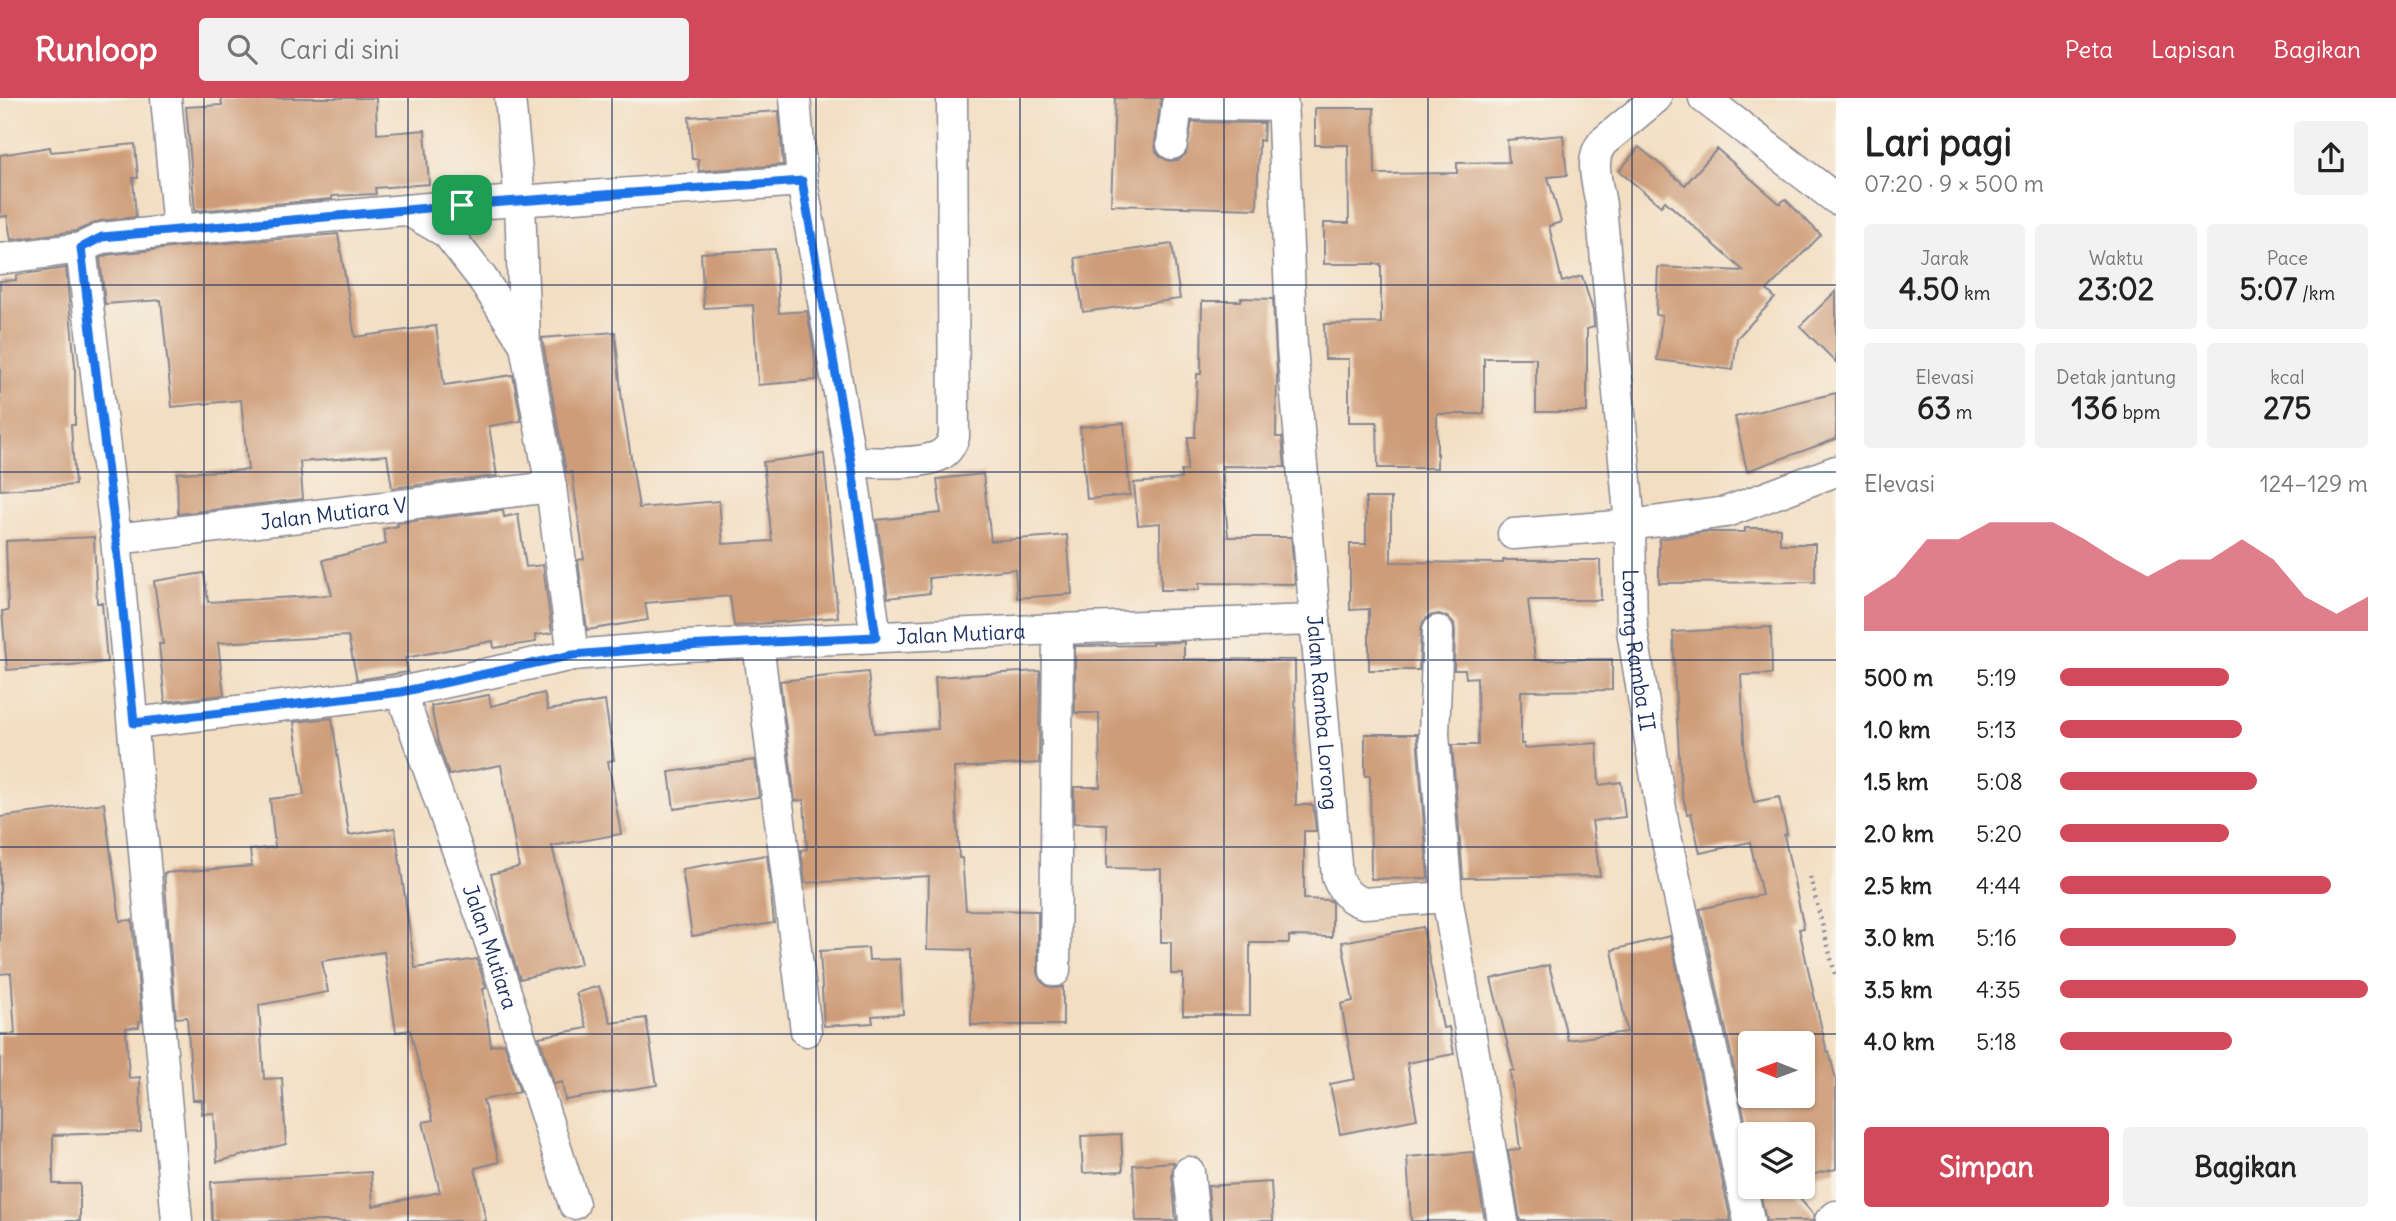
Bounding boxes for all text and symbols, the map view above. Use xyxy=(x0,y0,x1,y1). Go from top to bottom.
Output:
search box xyxy=(199,18,689,81)
text: Runloop xyxy=(35,28,157,70)
icon: search xyxy=(223,30,261,68)
text: Cari di sini xyxy=(279,33,400,66)
text: Peta xyxy=(2065,34,2113,64)
text: Lapisan xyxy=(2151,34,2235,64)
text: Bagikan xyxy=(2273,34,2361,64)
text: Lari pagi xyxy=(1864,119,2012,166)
button: share xyxy=(2294,121,2368,195)
text: 07:20 · 9 × 500 m xyxy=(1864,169,2044,198)
pin xyxy=(432,175,492,235)
icon: arrive xyxy=(443,186,481,224)
text: Jarak xyxy=(1920,246,1969,270)
text: Waktu xyxy=(2089,246,2143,270)
text: Pace xyxy=(2267,246,2308,270)
text: 4.50 xyxy=(1899,270,1959,308)
text: 23:02 xyxy=(2078,270,2154,308)
text: 5:07 xyxy=(2239,270,2297,308)
text: km xyxy=(1959,281,1990,305)
text: /km xyxy=(2297,281,2335,305)
text: Elevasi xyxy=(1915,365,1974,389)
text: Detak jantung xyxy=(2056,365,2176,389)
text: kcal xyxy=(2270,365,2304,389)
text: 63 xyxy=(1917,389,1951,427)
text: 136 xyxy=(2072,389,2118,427)
text: 275 xyxy=(2263,389,2312,427)
text: m xyxy=(1951,400,1972,424)
text: bpm xyxy=(2118,400,2160,424)
text: Elevasi xyxy=(1864,469,1935,498)
text: 124–129 m xyxy=(2260,469,2368,498)
street label: Jalan Mutiara V xyxy=(258,491,409,535)
street label: Lorong Ramba II xyxy=(1617,569,1662,733)
street label: Jalan Ramba Lorong xyxy=(1301,614,1345,811)
street label: Jalan Mutiara xyxy=(895,617,1026,650)
text: 500 m xyxy=(1864,663,1933,692)
text: 5:19 xyxy=(1976,663,2017,692)
text: 1.0 km xyxy=(1864,715,1930,744)
text: 5:13 xyxy=(1976,715,2017,744)
text: 1.5 km xyxy=(1864,767,1929,796)
text: 5:08 xyxy=(1976,767,2023,796)
text: 2.0 km xyxy=(1864,819,1934,848)
text: 5:20 xyxy=(1976,819,2022,848)
text: 2.5 km xyxy=(1864,871,1932,900)
text: 4:44 xyxy=(1976,871,2021,900)
street label: Jalan Mutiara xyxy=(457,881,524,1012)
text: 3.0 km xyxy=(1864,923,1934,952)
text: 5:16 xyxy=(1976,923,2017,952)
text: 3.5 km xyxy=(1864,975,1932,1004)
text: 4:35 xyxy=(1976,975,2021,1004)
text: 4.0 km xyxy=(1864,1027,1935,1056)
text: 5:18 xyxy=(1976,1027,2017,1056)
north arrow xyxy=(1738,1031,1815,1108)
map controls xyxy=(1738,1031,1815,1199)
button: layers xyxy=(1738,1122,1815,1199)
button: Simpan xyxy=(1864,1127,2109,1207)
button: Bagikan xyxy=(2123,1127,2368,1207)

